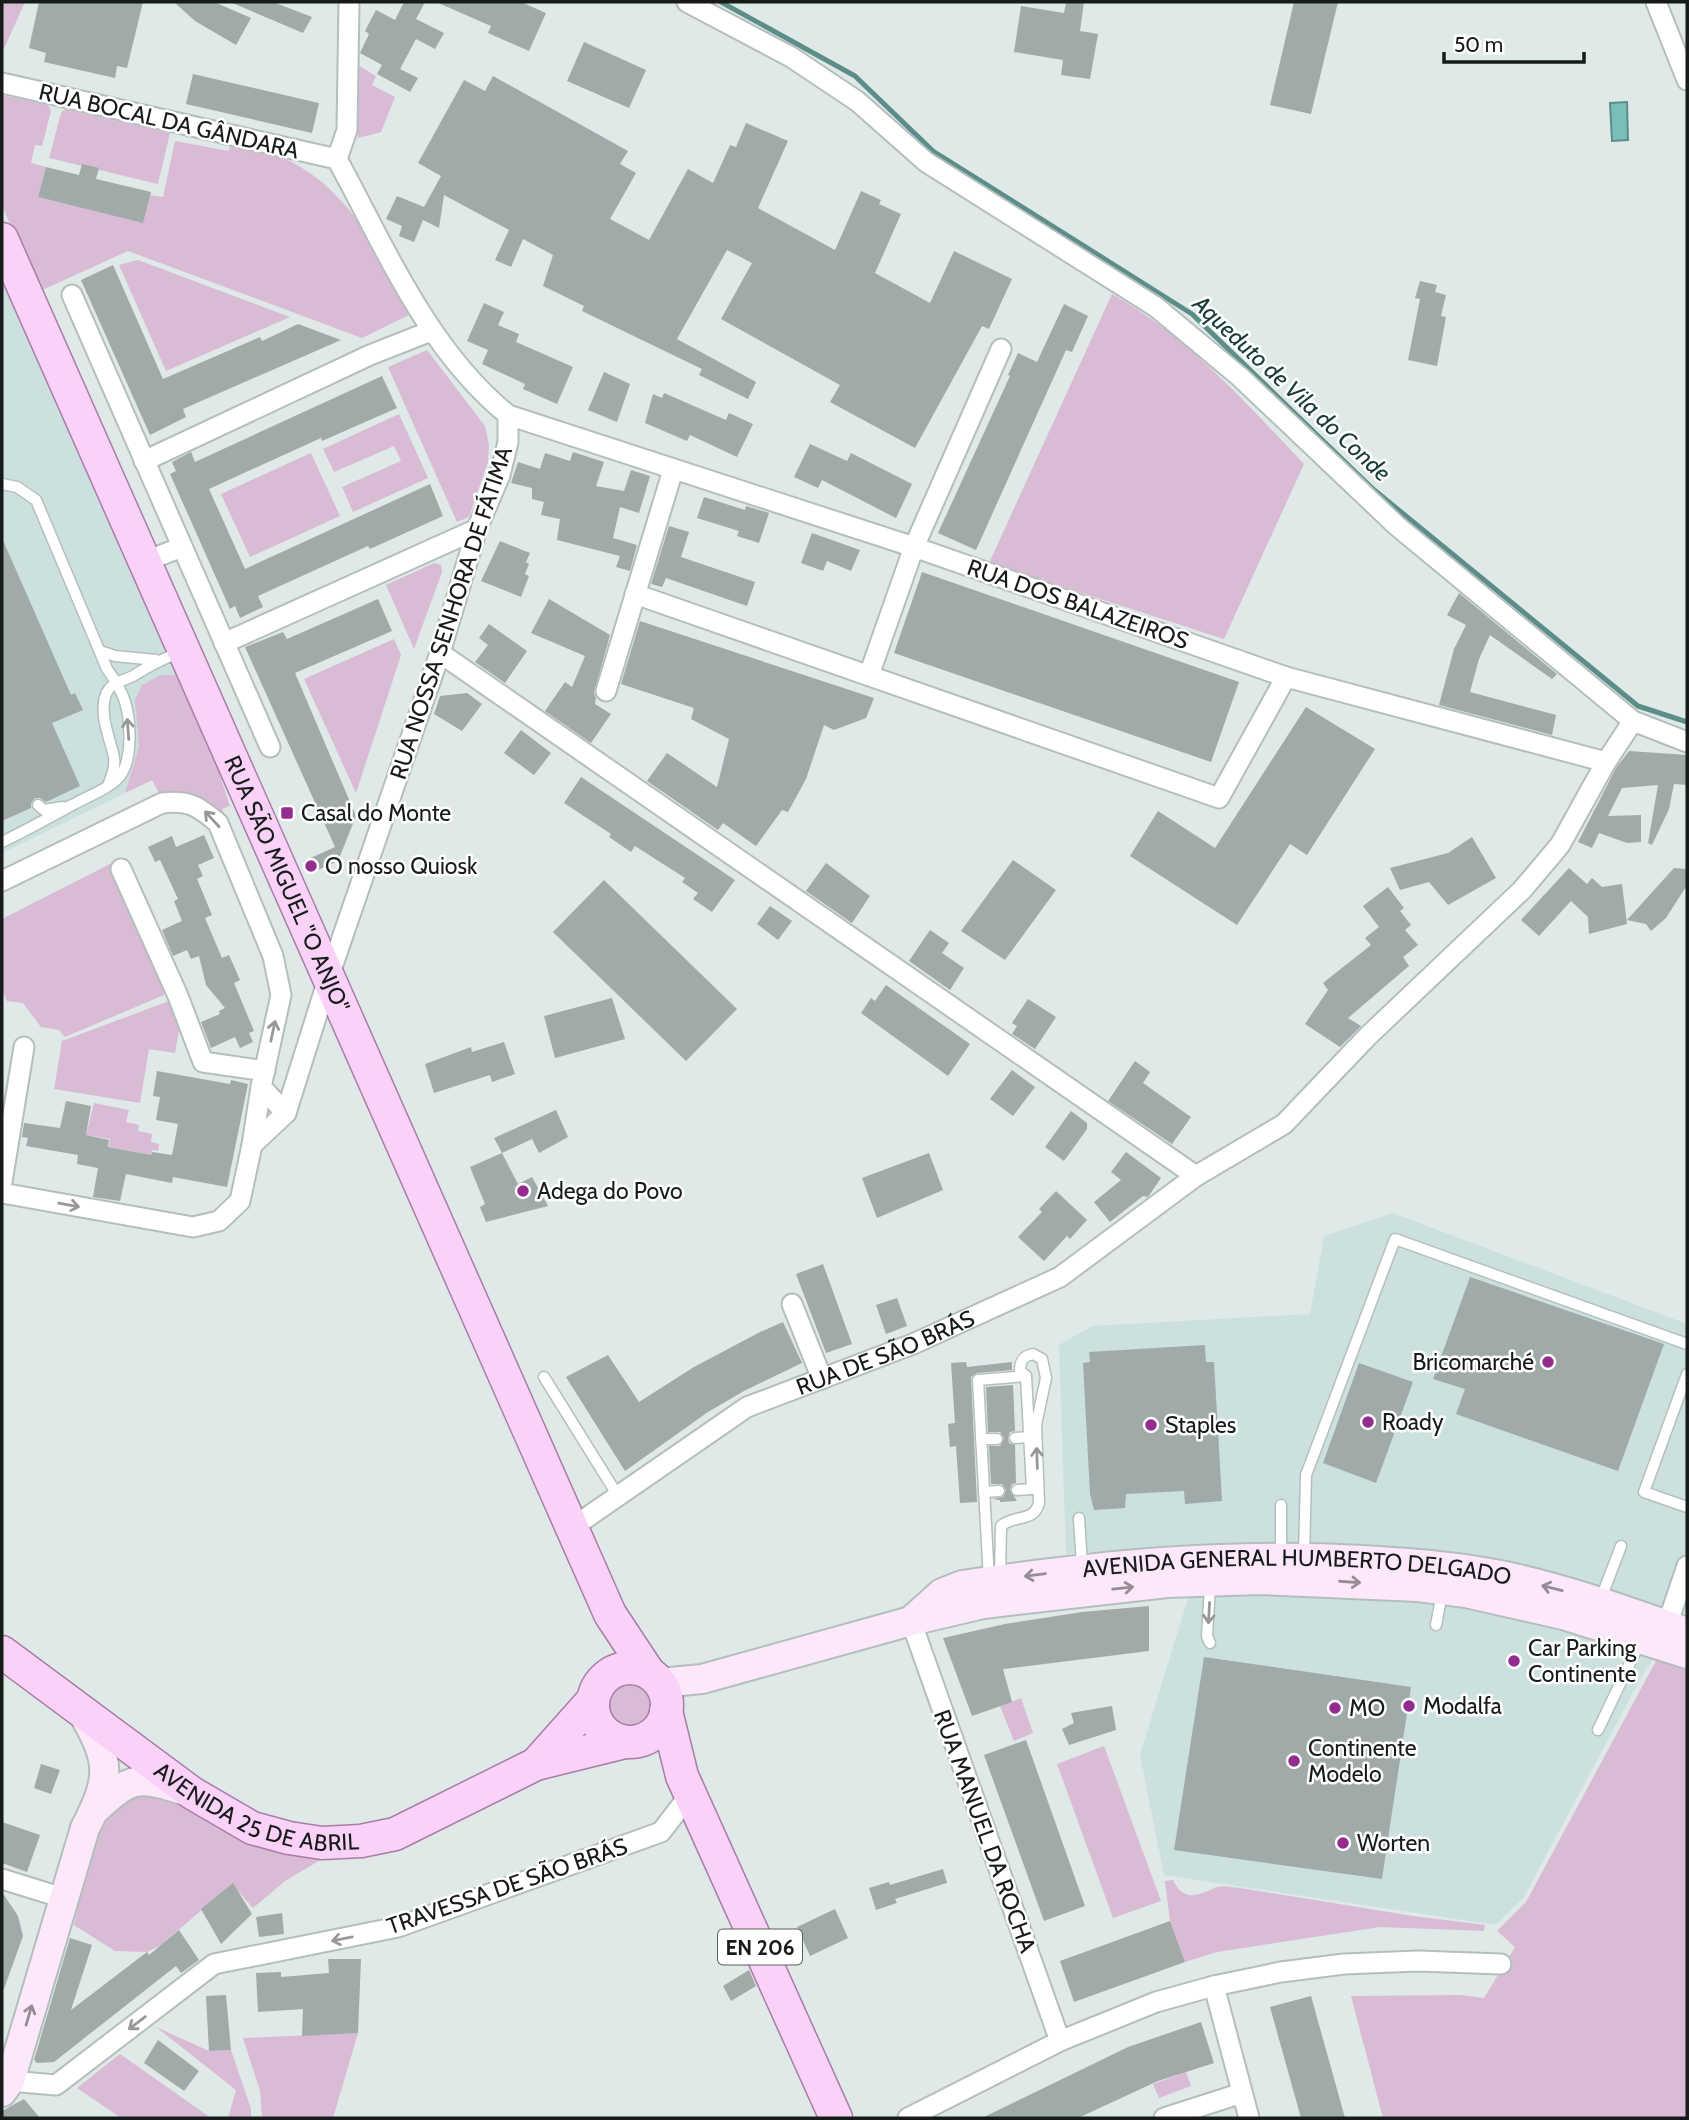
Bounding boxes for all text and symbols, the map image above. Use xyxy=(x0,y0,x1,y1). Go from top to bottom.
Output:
scale bar xyxy=(1444,21,1584,65)
text: 50 m xyxy=(1454,32,1503,57)
street label: RUA BOCAL DA GÂNDARA xyxy=(36,77,302,165)
water label: Aqueduto de Vila do Conde xyxy=(1186,288,1397,487)
street label: RUA NOSSA SENHORA DE FÁTIMA xyxy=(383,443,518,783)
street label: RUA DOS BALAZEIROS xyxy=(964,553,1192,655)
one-way arrow xyxy=(122,717,135,740)
street label: RUA SÃO MIGUEL "O ANJO" xyxy=(218,751,356,1016)
place label: Casal do Monte xyxy=(301,799,451,827)
marker: Casal do Monte xyxy=(279,805,295,821)
one-way arrow xyxy=(204,811,221,829)
place label: O nosso Quiosk xyxy=(325,852,478,880)
marker: O nosso Quiosk xyxy=(303,858,319,874)
one-way arrow xyxy=(267,1020,281,1043)
place label: Adega do Povo xyxy=(537,1177,683,1205)
marker: Adega do Povo xyxy=(515,1183,531,1199)
one-way arrow xyxy=(57,1198,80,1212)
street label: RUA DE SÃO BRÁS xyxy=(792,1304,979,1401)
place label: Bricomarché xyxy=(1412,1348,1534,1376)
marker: Bricomarché xyxy=(1540,1354,1556,1370)
place label: Roady xyxy=(1382,1408,1444,1436)
place label: Staples xyxy=(1165,1411,1236,1439)
marker: Roady xyxy=(1360,1414,1376,1430)
marker: Staples xyxy=(1143,1417,1159,1433)
one-way arrow xyxy=(1031,1447,1044,1470)
street label: AVENIDA GENERAL HUMBERTO DELGADO xyxy=(1081,1544,1514,1591)
one-way arrow xyxy=(1024,1569,1046,1582)
one-way arrow xyxy=(1338,1576,1361,1589)
one-way arrow xyxy=(1111,1581,1134,1594)
one-way arrow xyxy=(1542,1581,1564,1594)
one-way arrow xyxy=(1202,1601,1215,1624)
place label: Car Parking Continente xyxy=(1528,1634,1637,1688)
marker: Car Parking Continente xyxy=(1506,1653,1522,1669)
place label: Modalfa xyxy=(1423,1692,1502,1720)
place label: MO xyxy=(1349,1694,1385,1722)
marker: Modalfa xyxy=(1401,1698,1417,1714)
marker: MO xyxy=(1327,1700,1343,1716)
street label: RUA MANUEL DA ROCHA xyxy=(928,1706,1042,1956)
place label: Continente Modelo xyxy=(1308,1734,1417,1788)
marker: Continente Modelo xyxy=(1286,1753,1302,1769)
street label: AVENIDA 25 DE ABRIL xyxy=(149,1756,360,1858)
place label: Worten xyxy=(1357,1829,1430,1857)
street label: TRAVESSA DE SÃO BRÁS xyxy=(383,1831,631,1940)
marker: Worten xyxy=(1335,1835,1351,1851)
road number: EN 206 xyxy=(718,1930,802,1965)
one-way arrow xyxy=(331,1932,354,1946)
one-way arrow xyxy=(23,2004,36,2026)
one-way arrow xyxy=(128,2016,146,2031)

